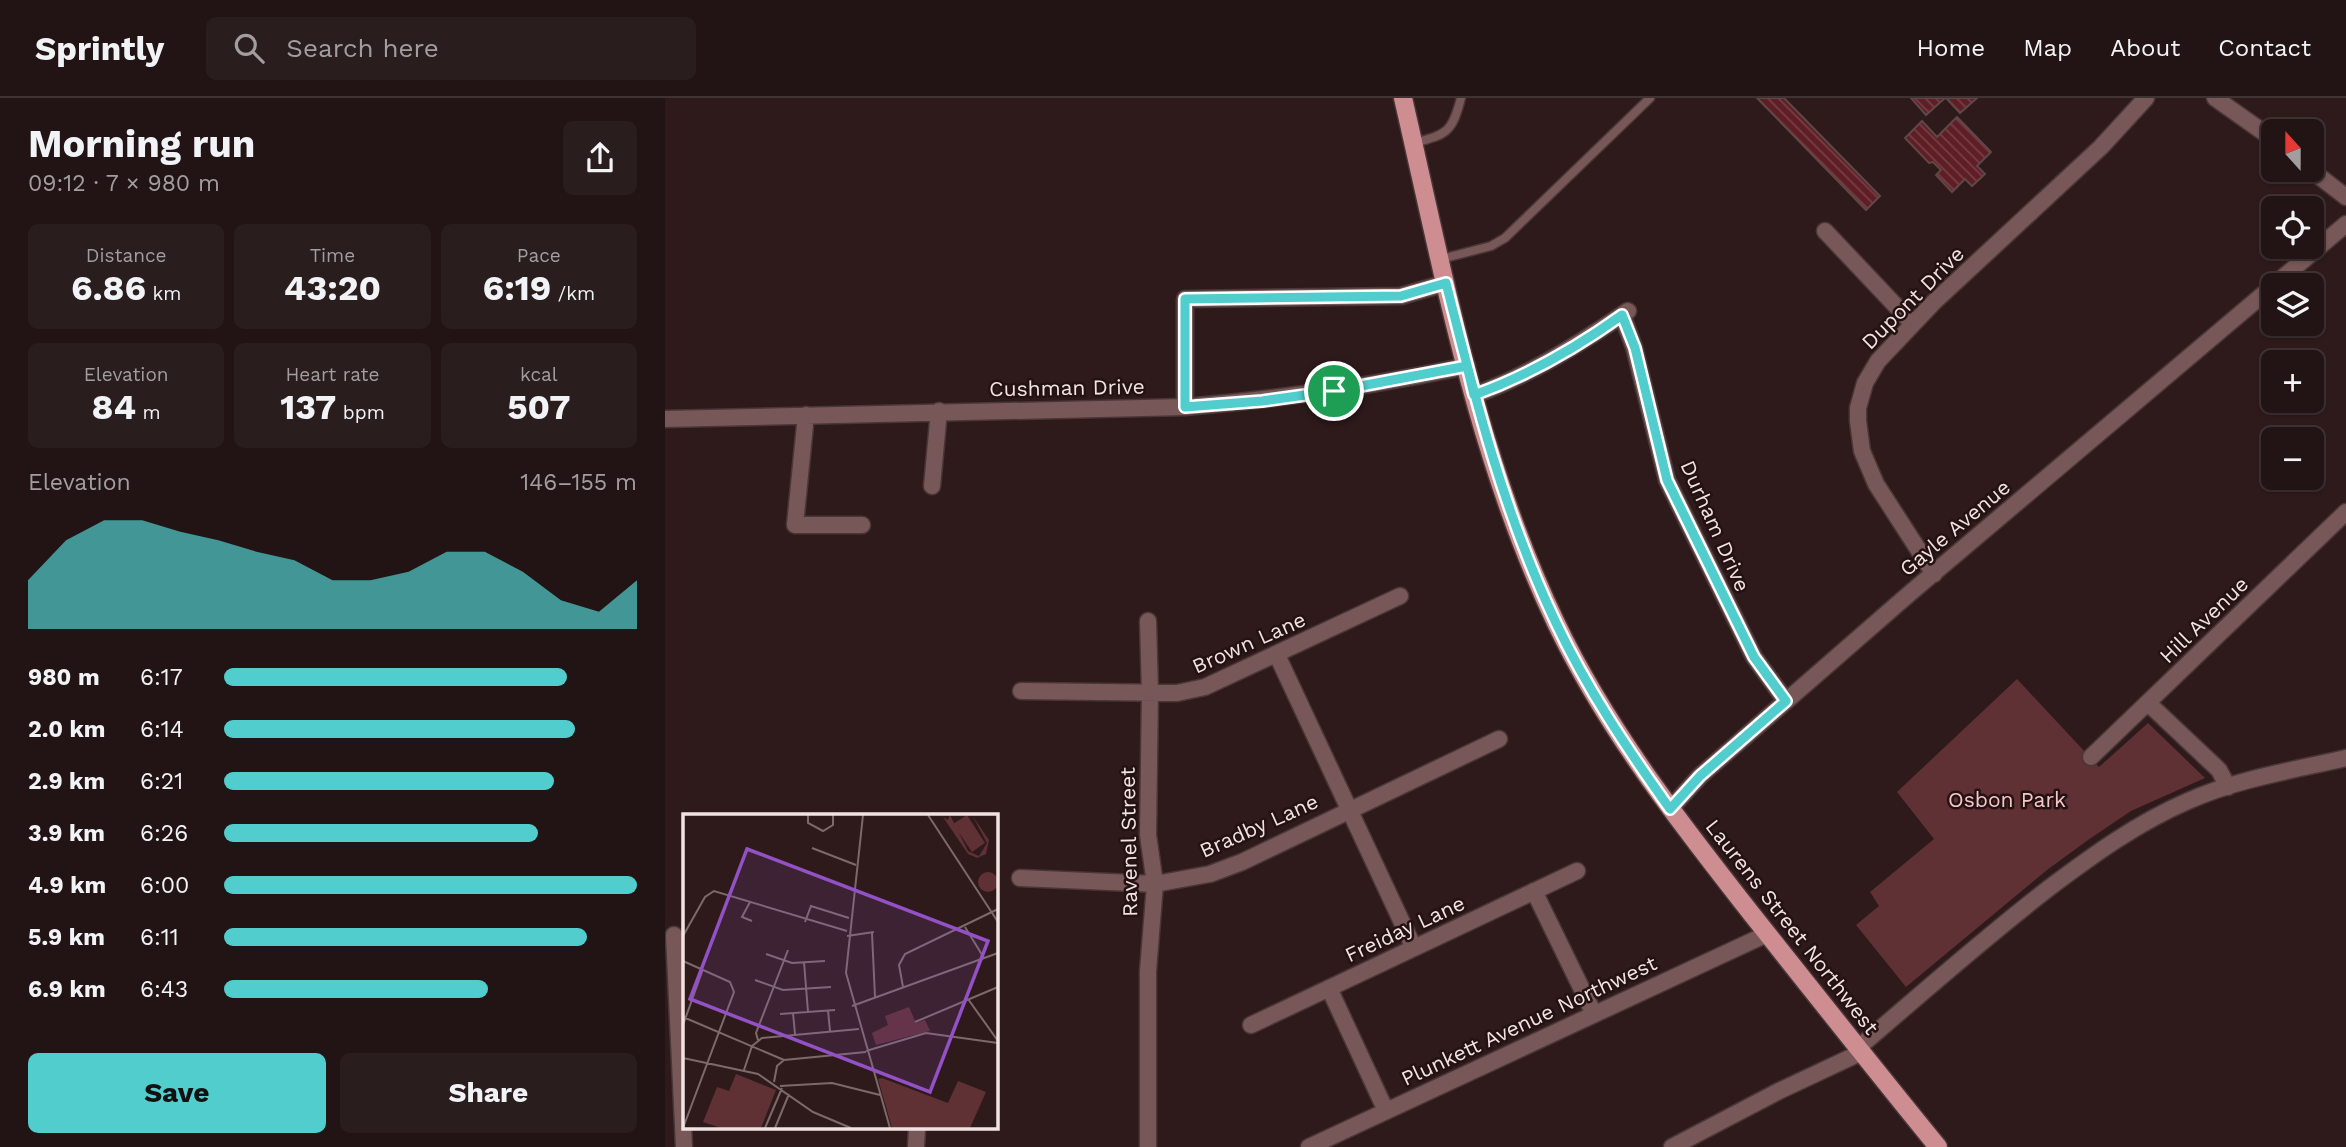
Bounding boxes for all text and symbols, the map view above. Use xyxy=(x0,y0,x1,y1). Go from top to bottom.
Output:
search box xyxy=(206,17,696,80)
text: Sprintly xyxy=(35,29,164,68)
icon: search xyxy=(230,29,268,67)
text: Search here xyxy=(286,33,439,63)
text: Home xyxy=(1917,34,1985,62)
text: Map xyxy=(2023,34,2072,62)
text: About xyxy=(2110,34,2180,62)
text: Contact xyxy=(2218,34,2311,62)
north arrow xyxy=(2261,119,2324,182)
map controls xyxy=(2261,119,2324,490)
button: share xyxy=(563,121,637,195)
text: Morning run xyxy=(28,122,255,166)
text: 09:12 · 7 × 980 m xyxy=(28,170,220,197)
button: locate xyxy=(2261,196,2324,259)
street label: Dupont Drive xyxy=(1856,241,1969,354)
text: Distance xyxy=(86,244,167,267)
text: Time xyxy=(310,244,355,267)
text: Pace xyxy=(517,244,561,267)
text: 6.86 xyxy=(71,267,146,309)
text: 43:20 xyxy=(284,267,381,309)
text: 6:19 xyxy=(483,267,551,309)
button: layers xyxy=(2261,273,2324,336)
text: km xyxy=(146,282,181,305)
text: /km xyxy=(551,282,595,305)
button: + xyxy=(2261,350,2324,413)
pin xyxy=(1304,361,1364,421)
text: Elevation xyxy=(84,363,169,386)
text: Heart rate xyxy=(286,363,379,386)
text: kcal xyxy=(520,363,558,386)
icon: arrive xyxy=(1315,372,1353,410)
street label: Cushman Drive xyxy=(989,374,1145,401)
text: 84 xyxy=(92,386,136,428)
text: 137 xyxy=(280,386,336,428)
text: 507 xyxy=(507,386,570,428)
text: m xyxy=(136,401,161,424)
text: bpm xyxy=(336,401,385,424)
button: − xyxy=(2261,427,2324,490)
street label: Durham Drive xyxy=(1675,456,1756,595)
text: Elevation xyxy=(28,469,131,496)
text: 146–155 m xyxy=(520,469,637,496)
street label: Gayle Avenue xyxy=(1894,474,2015,581)
street label: Hill Avenue xyxy=(2154,571,2253,668)
street label: Brown Lane xyxy=(1188,606,1309,679)
text: 980 m xyxy=(28,664,100,691)
text: 6:17 xyxy=(140,664,183,691)
text: 2.0 km xyxy=(28,716,106,743)
text: 6:14 xyxy=(140,716,184,743)
street label: Ravenel Street xyxy=(1115,767,1142,917)
text: 2.9 km xyxy=(28,768,105,795)
text: 6:21 xyxy=(140,768,183,795)
park label: Osbon Park xyxy=(1948,787,2066,812)
street label: Bradby Lane xyxy=(1196,788,1322,863)
inset map xyxy=(683,814,997,1130)
street label: Laurens Street Northwest xyxy=(1701,814,1884,1039)
text: 3.9 km xyxy=(28,820,105,847)
text: 6:26 xyxy=(140,820,188,847)
text: 4.9 km xyxy=(28,872,106,899)
text: 6:00 xyxy=(140,872,189,899)
street label: Freiday Lane xyxy=(1341,890,1469,967)
text: 5.9 km xyxy=(28,924,105,951)
text: 6:11 xyxy=(140,924,179,951)
street label: Plunkett Avenue Northwest xyxy=(1397,950,1661,1091)
text: 6.9 km xyxy=(28,976,106,1003)
text: 6:43 xyxy=(140,976,188,1003)
button: Save xyxy=(28,1053,326,1133)
button: Share xyxy=(340,1053,637,1133)

